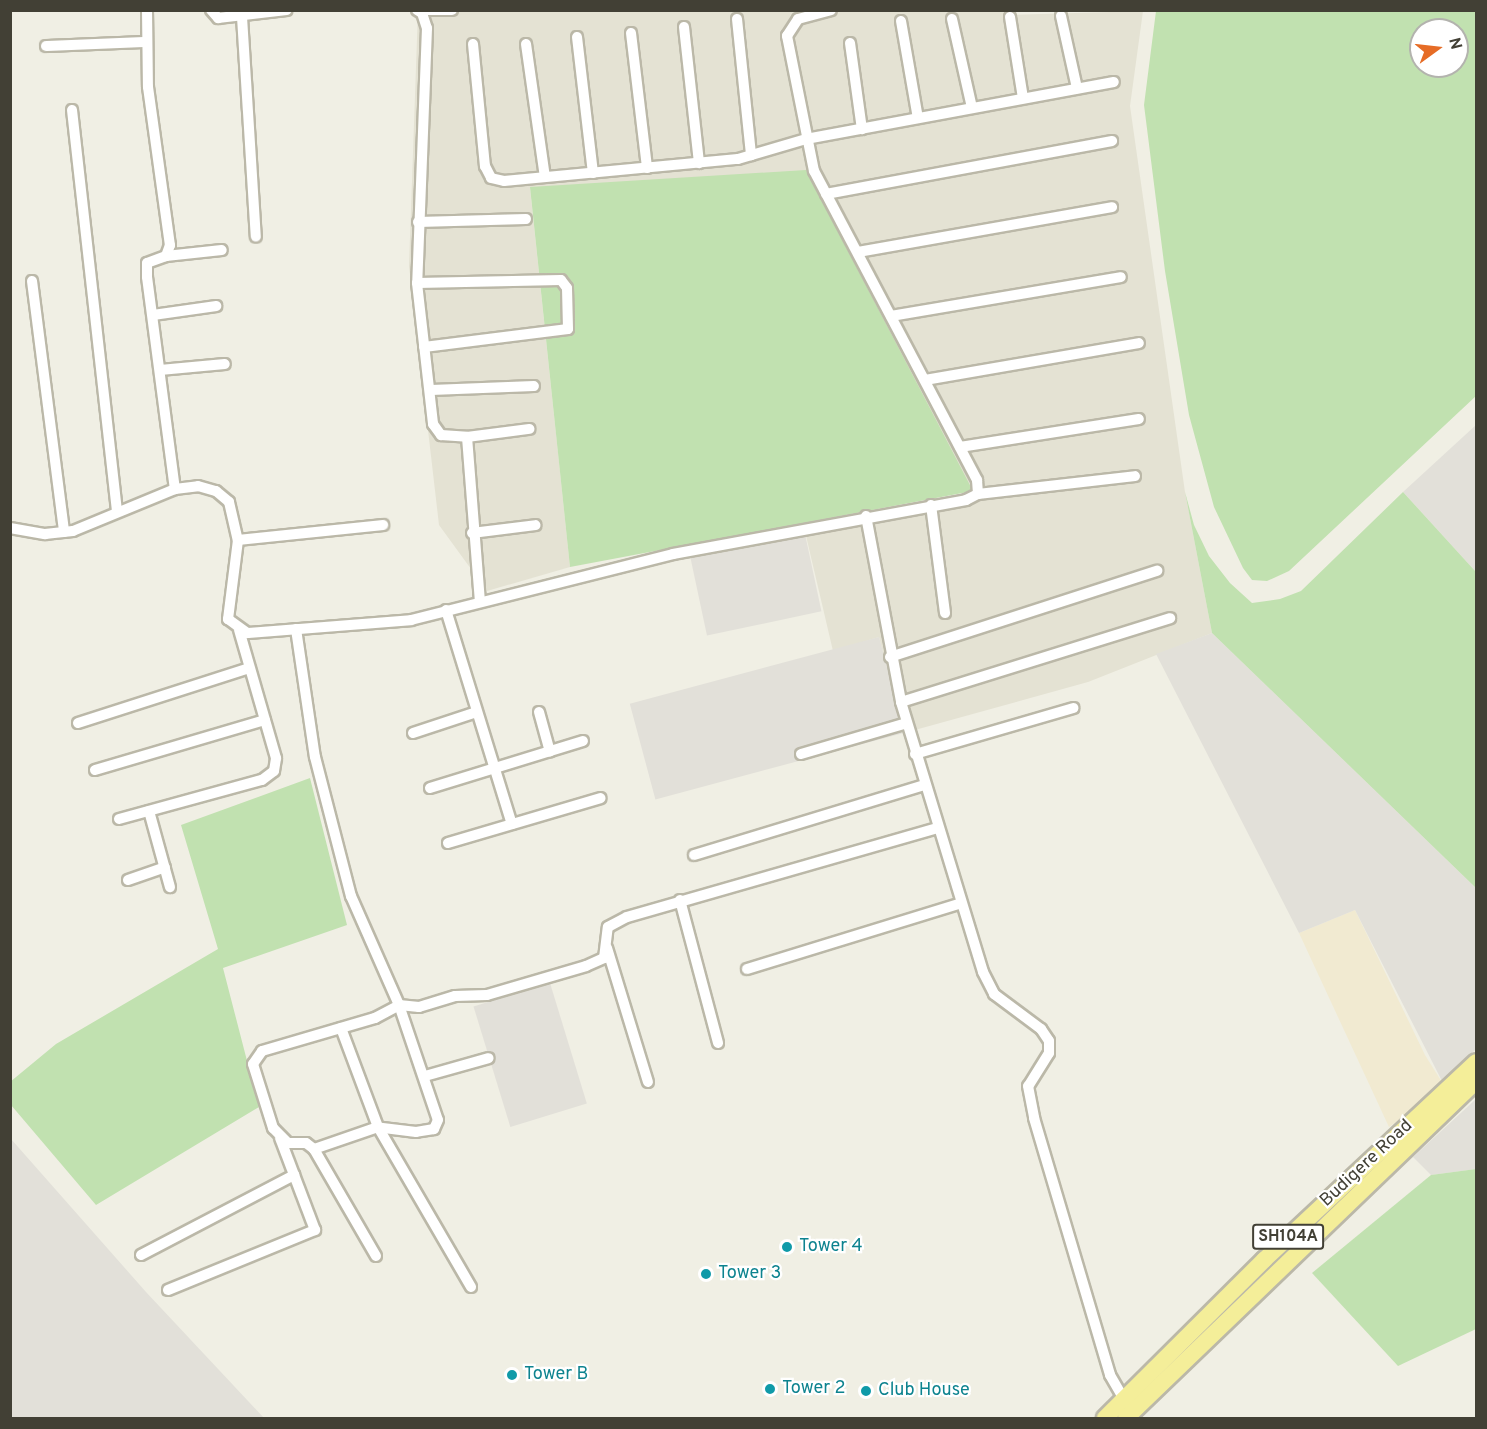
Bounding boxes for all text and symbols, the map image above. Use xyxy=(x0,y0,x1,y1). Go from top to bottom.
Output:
north arrow xyxy=(1409,18,1469,78)
text: N xyxy=(1443,36,1466,52)
street label: Budigere Road xyxy=(1316,1116,1418,1212)
road number: SH104A xyxy=(1252,1224,1324,1250)
place label: Tower 4 xyxy=(799,1236,863,1258)
marker: Tower 4 xyxy=(780,1240,794,1254)
place label: Tower 3 xyxy=(718,1263,781,1285)
marker: Tower 3 xyxy=(699,1267,713,1281)
place label: Tower B xyxy=(524,1364,588,1386)
marker: Tower B xyxy=(505,1368,519,1382)
place label: Tower 2 xyxy=(782,1378,846,1400)
place label: Club House xyxy=(878,1380,970,1402)
marker: Tower 2 xyxy=(763,1382,777,1396)
marker: Club House xyxy=(859,1384,873,1398)

